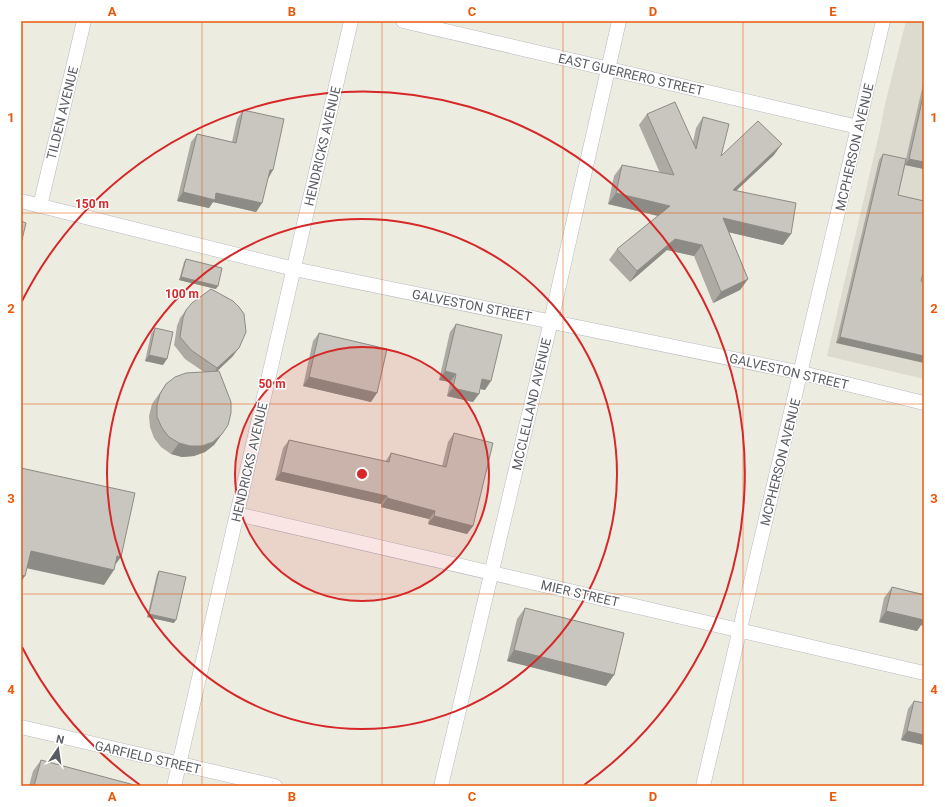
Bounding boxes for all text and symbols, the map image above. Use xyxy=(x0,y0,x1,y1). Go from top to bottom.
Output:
text: A xyxy=(108,4,117,19)
text: B xyxy=(288,4,296,19)
text: C xyxy=(468,4,477,19)
text: D xyxy=(649,4,657,19)
text: E xyxy=(829,4,837,19)
street label: EAST GUERRERO STREET xyxy=(557,50,705,99)
street label: TILDEN AVENUE xyxy=(44,65,81,161)
street label: MCPHERSON AVENUE xyxy=(832,82,876,212)
street label: HENDRICKS AVENUE xyxy=(301,85,344,207)
text: 1 xyxy=(7,110,15,125)
text: 1 xyxy=(930,110,938,125)
text: 150 m xyxy=(75,197,109,211)
text: 100 m xyxy=(165,287,199,301)
street label: GALVESTON STREET xyxy=(411,287,533,325)
text: 2 xyxy=(7,301,15,316)
text: 2 xyxy=(930,301,938,316)
street label: MCCLELLAND AVENUE xyxy=(509,337,554,472)
street label: GALVESTON STREET xyxy=(728,350,850,393)
text: 50 m xyxy=(258,377,286,391)
street label: MCPHERSON AVENUE xyxy=(757,397,804,527)
street label: HENDRICKS AVENUE xyxy=(228,401,271,523)
centre of rings xyxy=(355,467,369,481)
text: 3 xyxy=(7,491,15,506)
text: 3 xyxy=(930,491,938,506)
street label: MIER STREET xyxy=(539,577,621,610)
text: 4 xyxy=(7,682,15,697)
text: 4 xyxy=(930,682,938,697)
north arrow xyxy=(38,729,78,769)
text: N xyxy=(55,733,66,747)
street label: GARFIELD STREET xyxy=(93,738,203,777)
text: A xyxy=(108,789,117,804)
text: B xyxy=(288,789,296,804)
text: C xyxy=(468,789,477,804)
text: D xyxy=(649,789,657,804)
text: E xyxy=(829,789,837,804)

